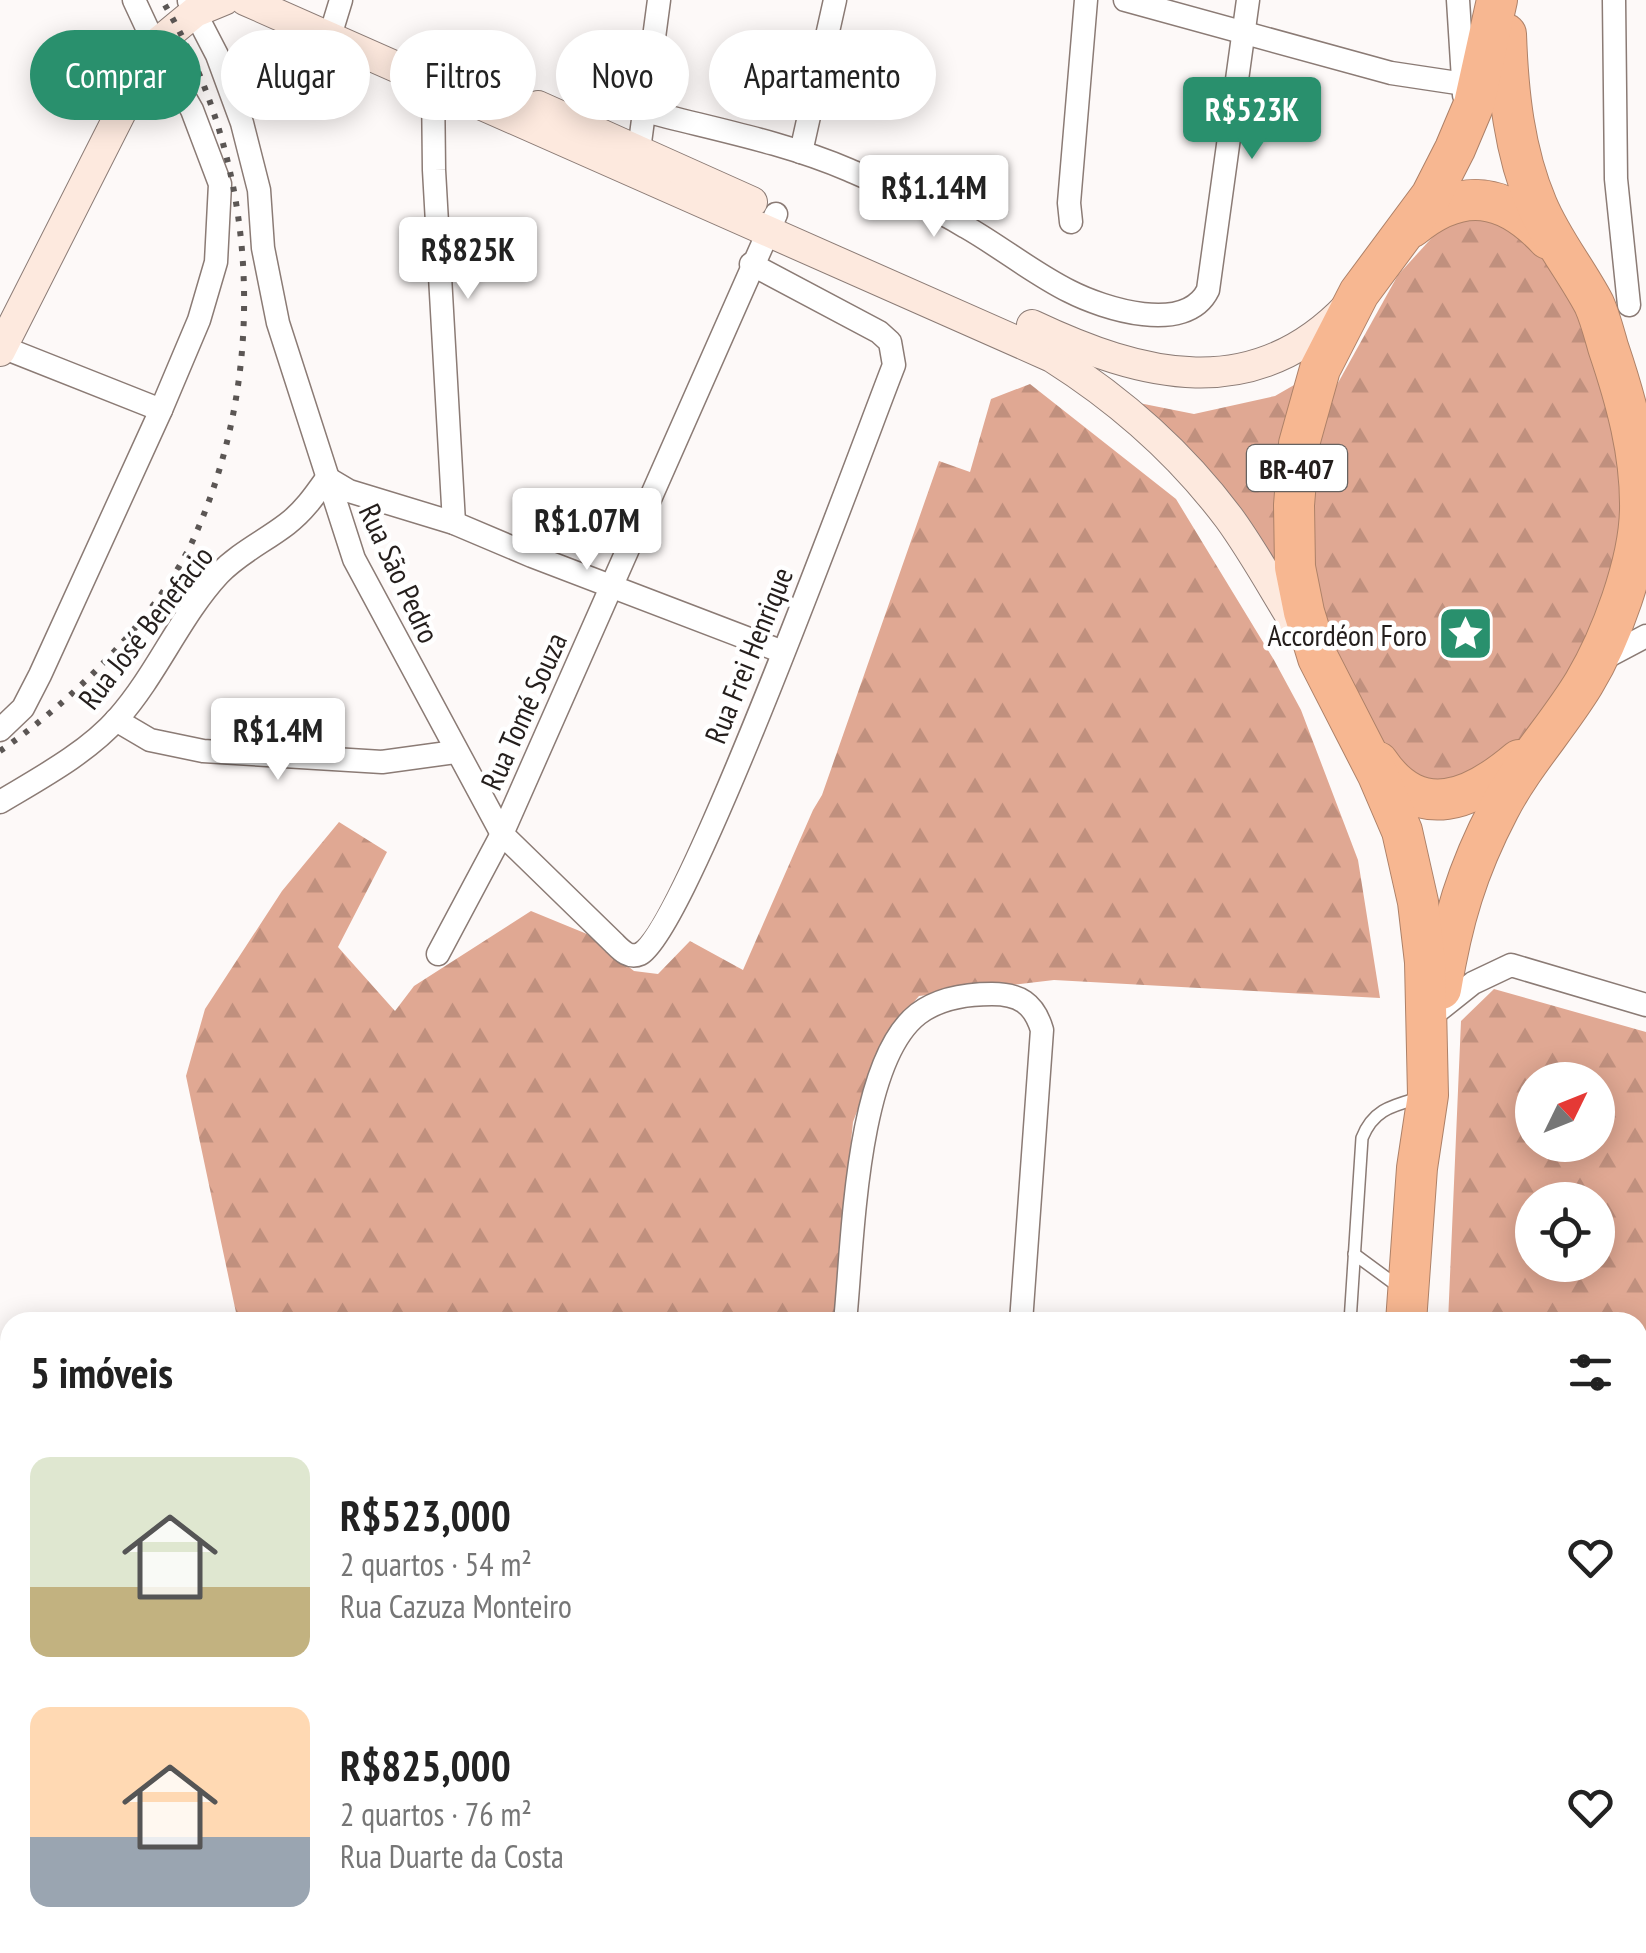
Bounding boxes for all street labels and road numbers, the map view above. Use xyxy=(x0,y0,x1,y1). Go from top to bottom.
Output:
road number: BR-407 xyxy=(1247,445,1347,491)
street label: Rua São Pedro xyxy=(351,497,449,649)
street label: Rua José Benefacio xyxy=(69,537,221,717)
street label: Rua Frei Henrique xyxy=(695,561,801,749)
street label: Rua Tomé Souza xyxy=(471,626,575,796)

